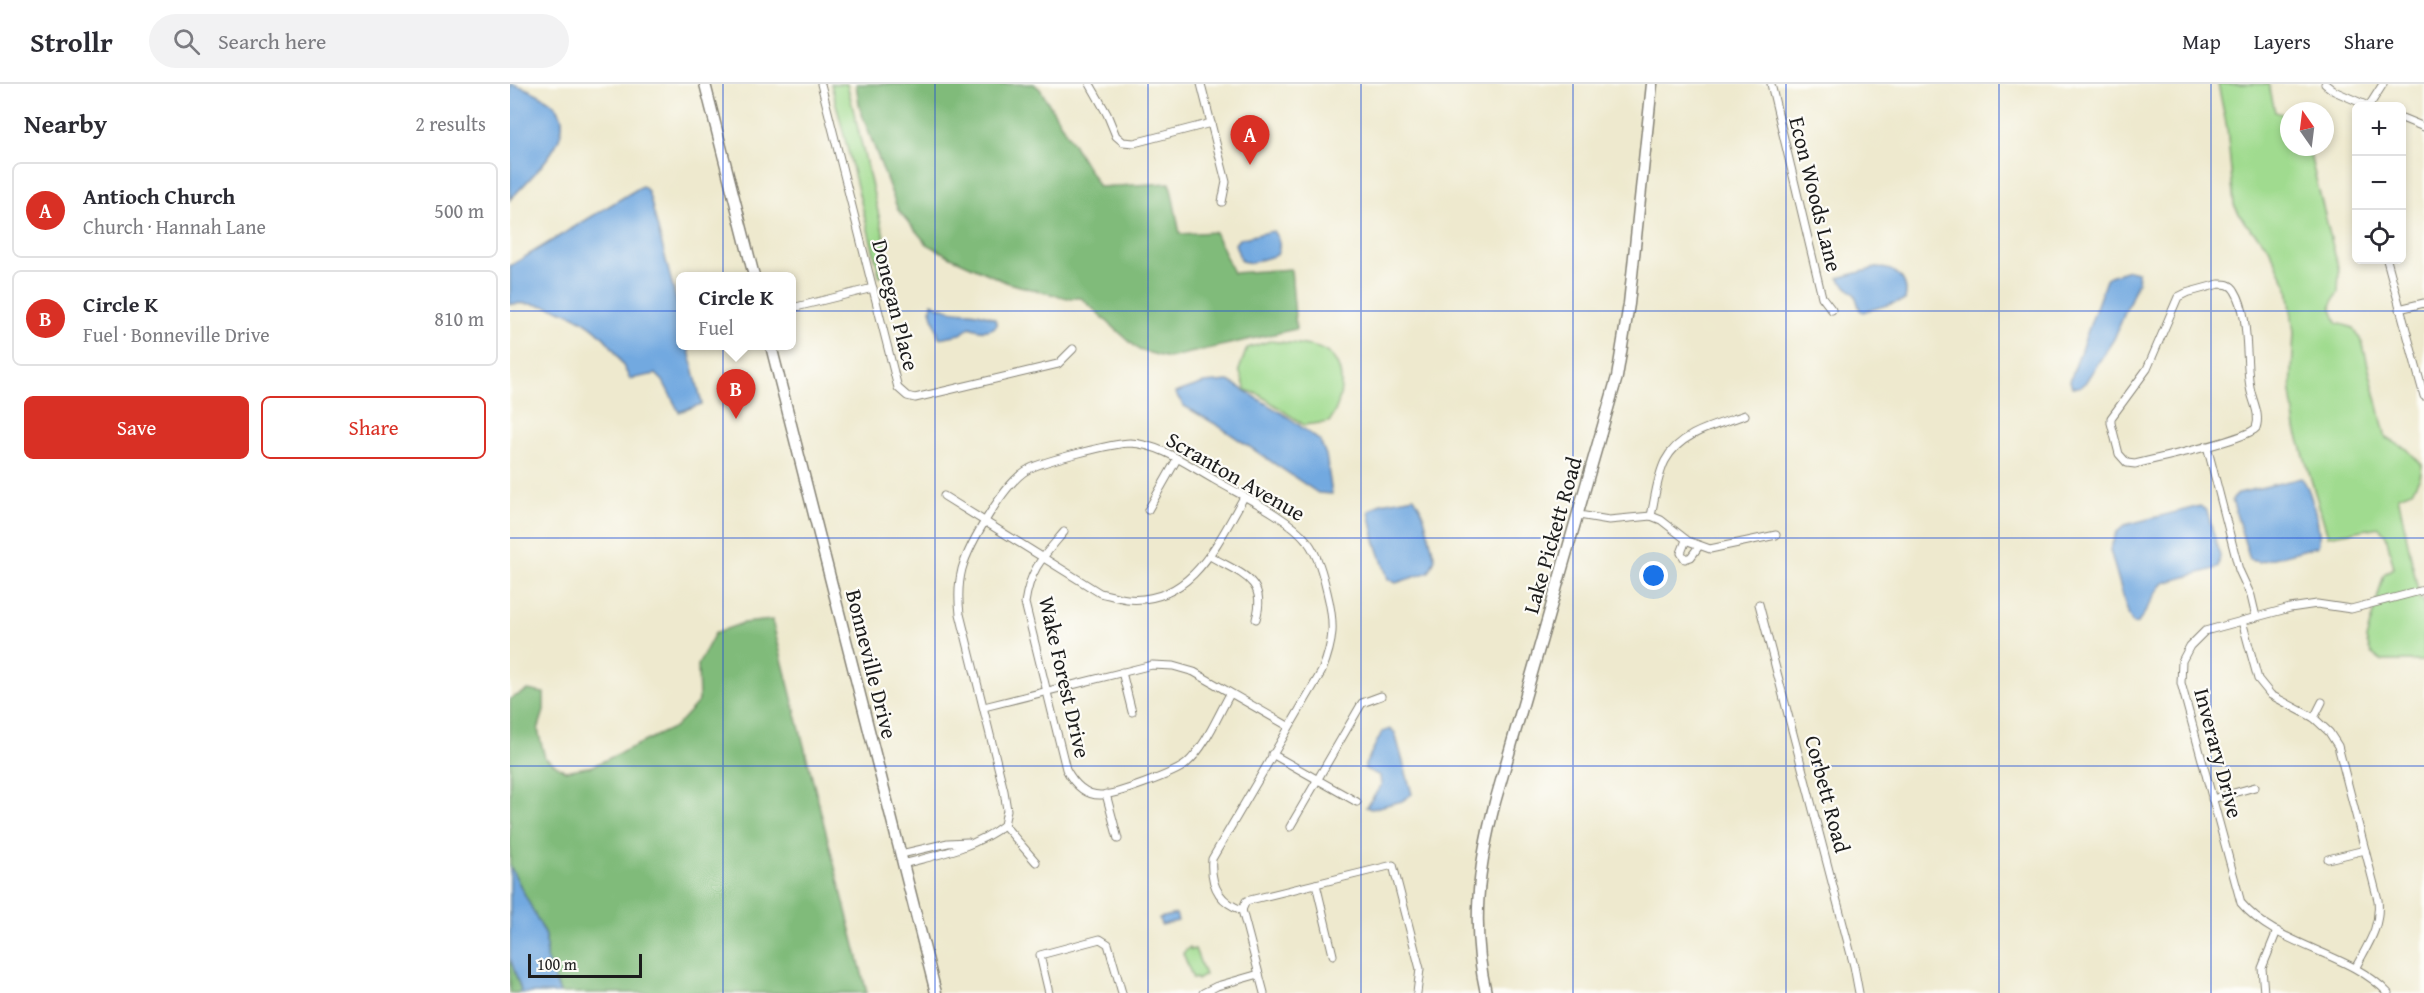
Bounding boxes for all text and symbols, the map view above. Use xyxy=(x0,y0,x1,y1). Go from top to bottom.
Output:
search box xyxy=(149,14,569,68)
text: Strollr xyxy=(30,21,113,62)
icon: search xyxy=(170,25,203,58)
text: Search here xyxy=(218,25,326,57)
text: Map xyxy=(2182,26,2221,57)
text: Layers xyxy=(2254,26,2311,57)
text: Share xyxy=(2344,26,2394,57)
north arrow xyxy=(2280,102,2334,156)
map controls xyxy=(2352,102,2406,264)
button: + xyxy=(2352,102,2406,156)
text: Nearby xyxy=(24,104,107,143)
text: 2 results xyxy=(415,109,486,138)
street label: Econ Woods Lane xyxy=(1781,113,1851,275)
pin: A xyxy=(1230,116,1270,165)
button: − xyxy=(2352,156,2406,210)
text: Antioch Church xyxy=(83,180,235,212)
text: A xyxy=(39,196,52,225)
text: 500 m xyxy=(434,196,484,225)
button: locate xyxy=(2352,210,2406,264)
text: Church · Hannah Lane xyxy=(83,212,266,241)
street label: Donegan Place xyxy=(864,236,928,374)
popup xyxy=(676,272,796,350)
text: Circle K xyxy=(698,281,774,313)
text: Circle K xyxy=(83,288,158,320)
text: B xyxy=(39,304,52,333)
text: 810 m xyxy=(434,304,484,333)
text: Fuel xyxy=(698,313,734,342)
text: Fuel · Bonneville Drive xyxy=(83,320,270,349)
pin: B xyxy=(716,370,756,419)
button: Save xyxy=(24,396,249,459)
button: Share xyxy=(261,396,486,459)
street label: Scranton Avenue xyxy=(1160,423,1312,529)
street label: Lake Pickett Road xyxy=(1514,453,1590,617)
your location xyxy=(1639,561,1668,590)
street label: Bonneville Drive xyxy=(838,586,906,742)
street label: Wake Forest Drive xyxy=(1031,593,1099,761)
street label: Inverary Drive xyxy=(2186,684,2252,822)
street label: Corbett Road xyxy=(1797,732,1859,857)
scale bar xyxy=(528,951,642,978)
text: 100 m xyxy=(537,952,577,976)

